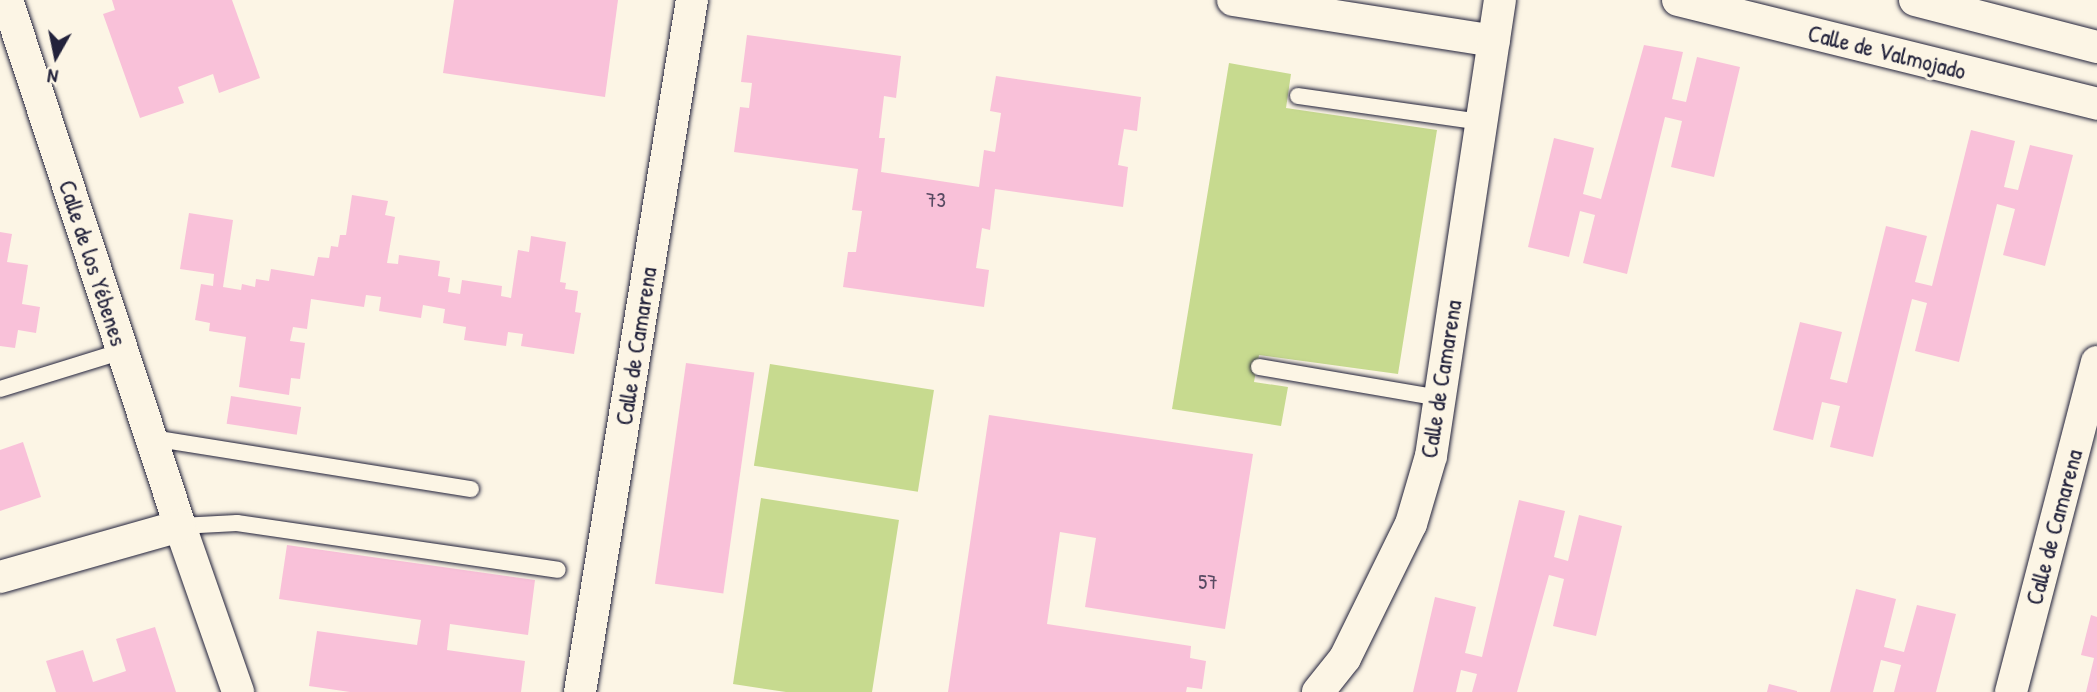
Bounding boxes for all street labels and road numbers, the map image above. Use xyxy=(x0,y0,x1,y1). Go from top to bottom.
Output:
street label: Calle de Valmojado xyxy=(1805,18,1969,86)
street label: Calle de los Yébenes xyxy=(53,177,133,349)
street label: Calle de Camarena xyxy=(609,265,663,427)
street label: Calle de Camarena xyxy=(1414,298,1468,460)
street label: Calle de Camarena xyxy=(2019,446,2089,608)

